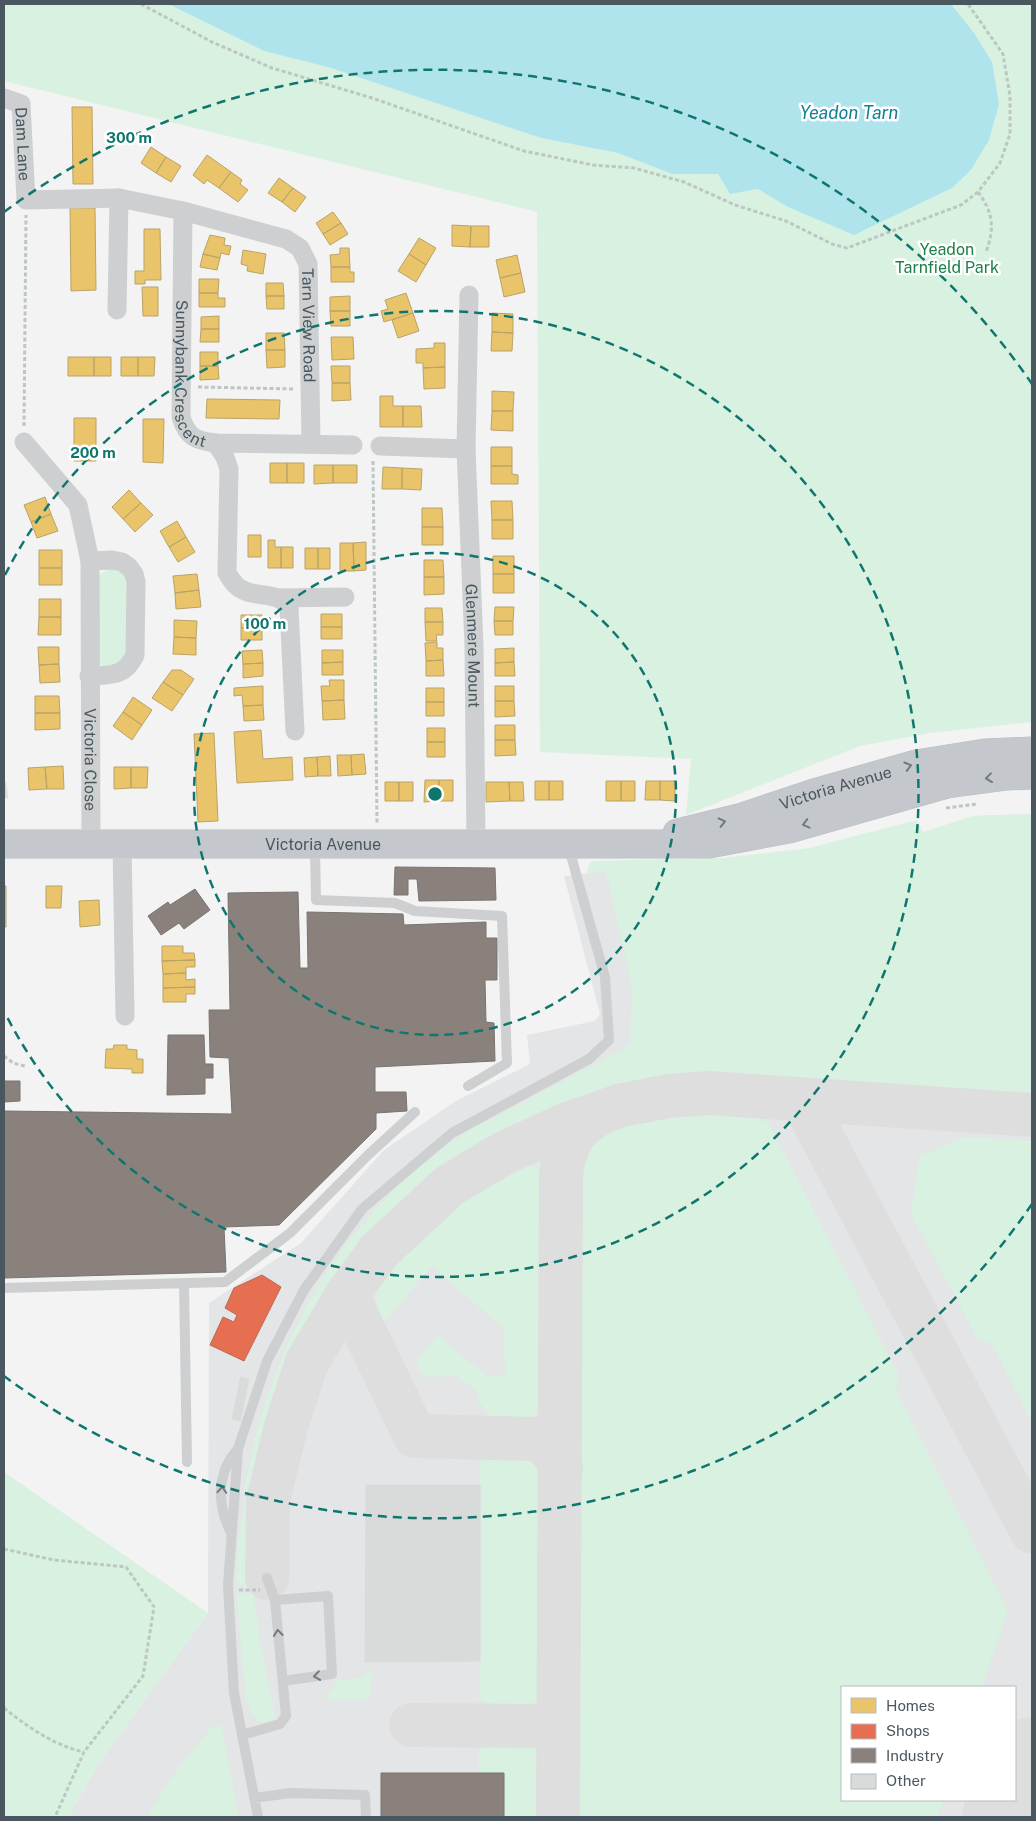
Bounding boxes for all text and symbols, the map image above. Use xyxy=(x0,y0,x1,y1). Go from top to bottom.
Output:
water label: Yeadon Tarn xyxy=(800,102,898,123)
street label: Dam Lane xyxy=(11,107,34,181)
text: 300 m xyxy=(106,129,152,146)
park label: Yeadon Tarnfield Park xyxy=(895,240,999,277)
street label: Tarn View Road xyxy=(298,268,319,383)
street label: Sunnybank Crescent xyxy=(170,300,208,451)
text: 200 m xyxy=(70,444,116,461)
street label: Glenmere Mount xyxy=(461,583,484,708)
text: 100 m xyxy=(244,615,286,632)
street label: Victoria Close xyxy=(81,708,100,811)
street label: Victoria Avenue xyxy=(777,762,894,814)
one-way arrow xyxy=(904,762,912,772)
one-way arrow xyxy=(985,772,993,783)
centre of rings xyxy=(426,785,444,803)
one-way arrow xyxy=(718,817,727,828)
one-way arrow xyxy=(801,818,810,829)
street label: Victoria Avenue xyxy=(265,835,381,854)
one-way arrow xyxy=(216,1486,227,1494)
one-way arrow xyxy=(273,1628,284,1636)
one-way arrow xyxy=(313,1671,321,1681)
legend xyxy=(841,1686,1016,1801)
text: Homes xyxy=(886,1697,935,1714)
text: Shops xyxy=(886,1722,930,1739)
text: Industry xyxy=(886,1747,944,1764)
text: Other xyxy=(886,1772,926,1789)

